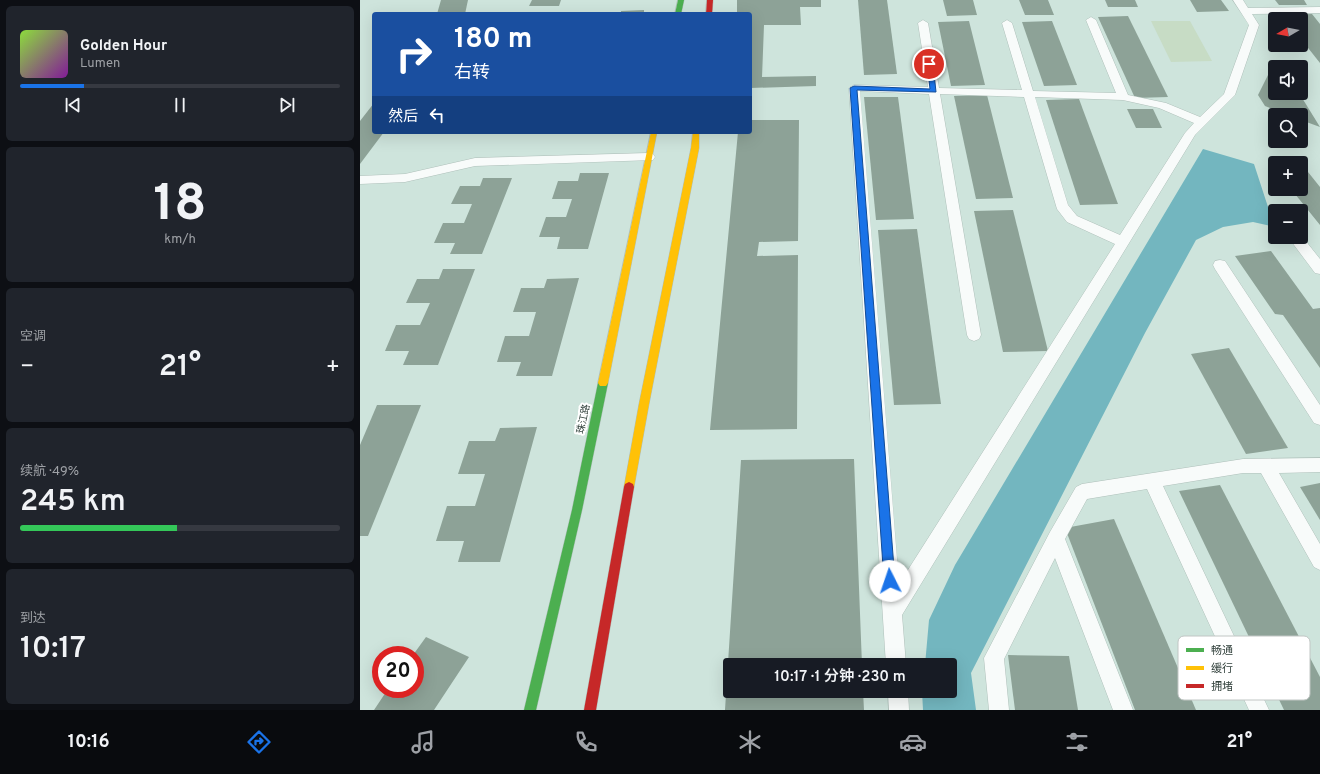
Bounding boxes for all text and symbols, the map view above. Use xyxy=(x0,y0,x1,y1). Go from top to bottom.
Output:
north arrow xyxy=(1268,12,1308,52)
map controls xyxy=(1268,12,1308,244)
text: 180 m xyxy=(454,22,532,58)
icon: right xyxy=(388,28,440,80)
text: Golden Hour xyxy=(80,37,167,56)
pin xyxy=(912,47,946,81)
icon: arrive xyxy=(918,53,940,75)
text: Lumen xyxy=(80,56,120,72)
button: sound xyxy=(1268,60,1308,100)
text: 右转 xyxy=(454,62,490,85)
icon: previous xyxy=(62,94,84,116)
icon: pause xyxy=(169,94,191,116)
icon: next xyxy=(276,94,298,116)
icon: left xyxy=(426,104,448,126)
text: 然后 xyxy=(388,108,418,127)
button: search xyxy=(1268,108,1308,148)
button: + xyxy=(1268,156,1308,196)
text: 18 xyxy=(153,173,207,239)
button: − xyxy=(1268,204,1308,244)
text: km/h xyxy=(164,232,196,248)
text: 空调 xyxy=(20,329,46,345)
text: 21° xyxy=(159,349,201,386)
text: − xyxy=(20,354,34,381)
text: + xyxy=(326,354,340,381)
street label: 珠江路 xyxy=(575,403,593,435)
text: 续航 · 49% xyxy=(20,464,79,480)
text: 245 km xyxy=(20,484,126,521)
position arrow xyxy=(869,560,911,602)
text: 到达 xyxy=(20,611,46,627)
text: 10:17 xyxy=(20,631,86,668)
legend xyxy=(1178,636,1310,700)
text: 畅通 xyxy=(1211,644,1233,658)
speed limit sign: 20 xyxy=(372,646,424,698)
text: 缓行 xyxy=(1211,662,1233,676)
text: 10:17 · 1 分钟 · 230 m xyxy=(774,668,906,687)
text: 拥堵 xyxy=(1211,680,1233,694)
icon: directions xyxy=(245,728,273,756)
icon: music xyxy=(409,728,437,756)
icon: phone xyxy=(572,728,600,756)
icon: climate xyxy=(736,728,764,756)
icon: car xyxy=(899,728,927,756)
icon: filters xyxy=(1063,728,1091,756)
text: 10:16 xyxy=(68,731,109,754)
text: 21° xyxy=(1227,731,1252,754)

